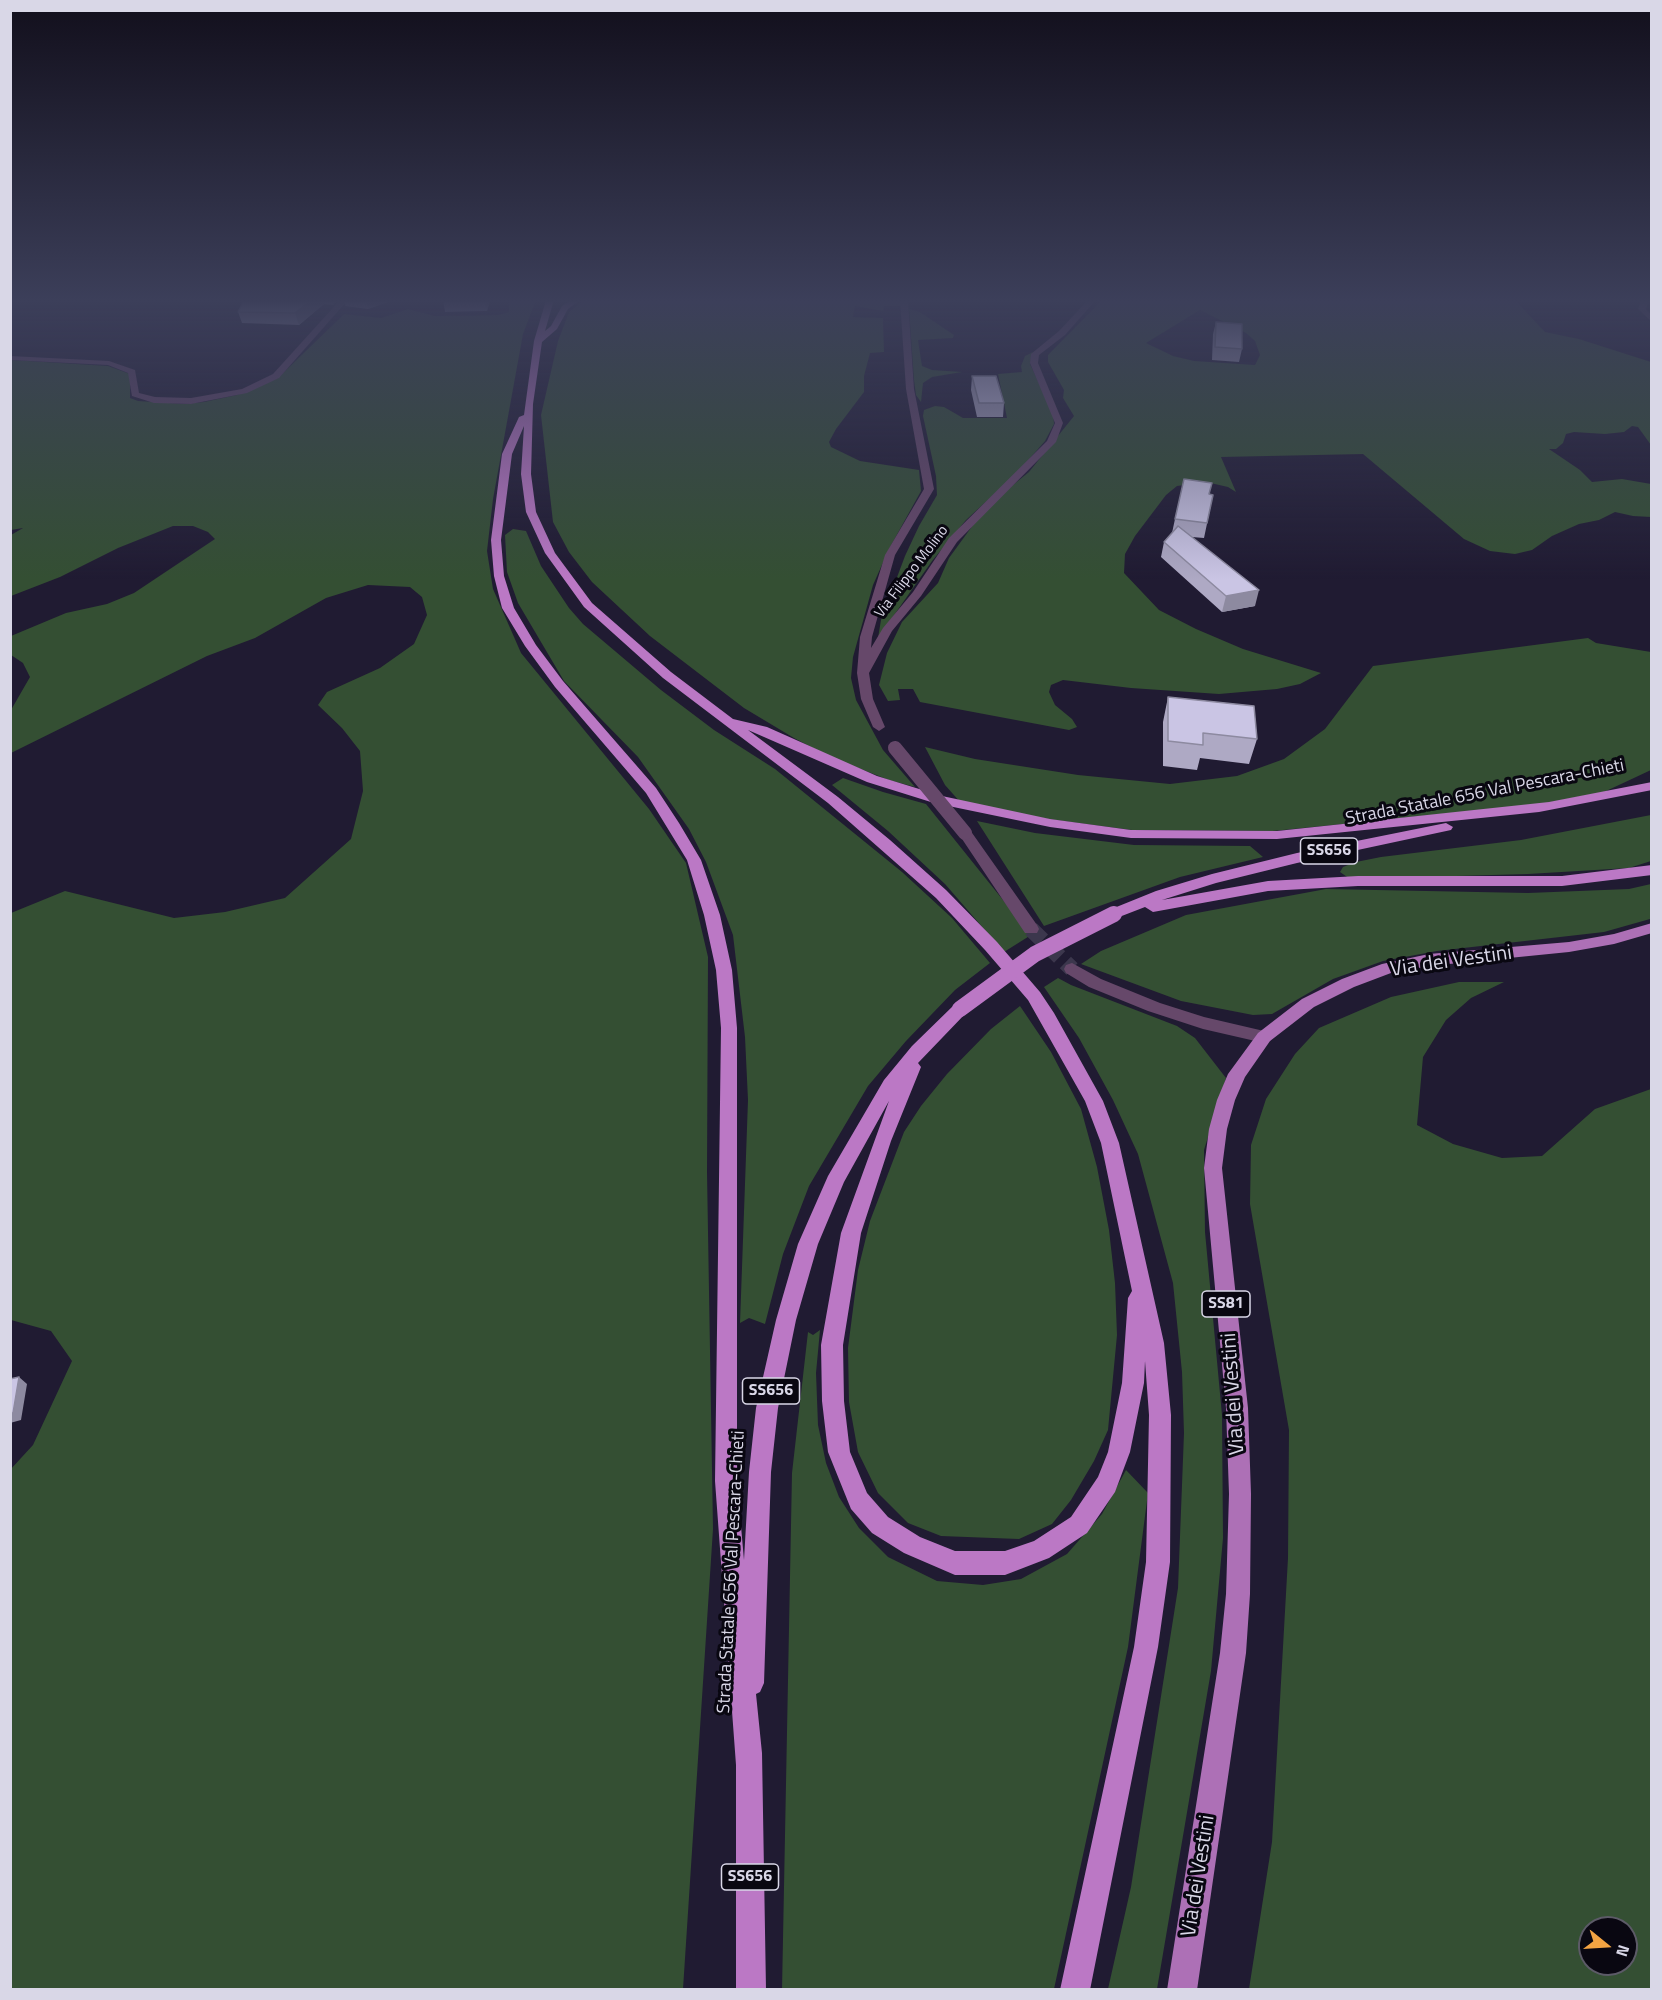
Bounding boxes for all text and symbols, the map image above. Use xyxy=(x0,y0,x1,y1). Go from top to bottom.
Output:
street label: Via Filippo Molino xyxy=(871,522,953,622)
street label: Strada Statale 656 Val Pescara-Chieti xyxy=(1344,755,1626,831)
road number: SS656 xyxy=(1300,838,1358,864)
street label: Via dei Vestini xyxy=(1389,941,1513,983)
road number: SS81 xyxy=(1202,1291,1250,1317)
street label: Via dei Vestini xyxy=(1217,1332,1251,1456)
road number: SS656 xyxy=(742,1378,800,1404)
street label: Strada Statale 656 Val Pescara-Chieti xyxy=(714,1430,750,1714)
street label: Via dei Vestini xyxy=(1177,1813,1221,1939)
road number: SS656 xyxy=(722,1864,778,1890)
north arrow xyxy=(1578,1916,1638,1976)
text: N xyxy=(1610,1942,1636,1960)

